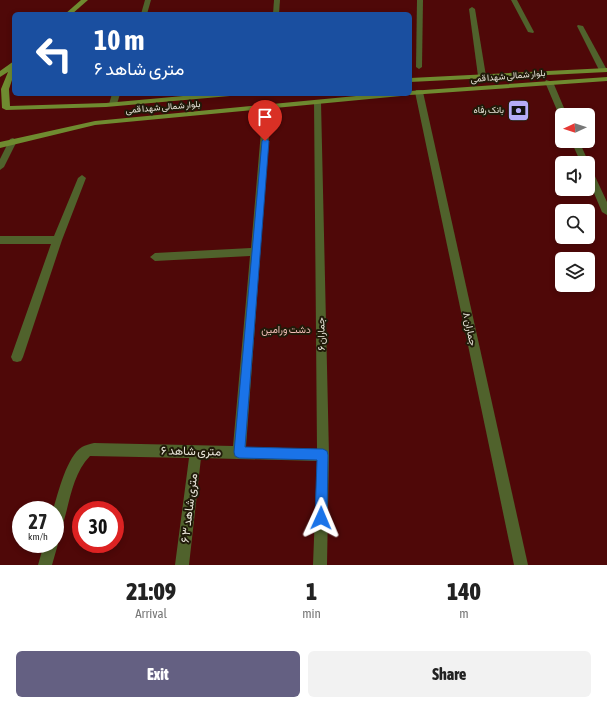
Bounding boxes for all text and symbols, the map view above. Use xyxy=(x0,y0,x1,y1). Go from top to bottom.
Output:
text: 10 m xyxy=(94,24,144,56)
icon: left xyxy=(28,28,80,80)
text: ۶ متری شاهد xyxy=(94,58,184,79)
street label: بلوار شمالی شهدا قمی xyxy=(470,68,546,85)
bank icon: بانک رفاه xyxy=(506,97,532,123)
street label: بلوار شمالی شهدا قمی xyxy=(125,99,201,116)
pin xyxy=(248,100,282,141)
place label: بانک رفاه xyxy=(474,105,504,116)
icon: arrive xyxy=(254,106,276,128)
north arrow xyxy=(555,108,595,148)
map controls xyxy=(555,108,595,292)
button: sound xyxy=(555,156,595,196)
button: search xyxy=(555,204,595,244)
button: layers xyxy=(555,252,595,292)
street label: جماران ۸ xyxy=(460,311,479,347)
street label: جماران ۶ xyxy=(315,317,328,351)
park label: دشت ورامین xyxy=(261,324,311,336)
street label: ۶ متری شاهد xyxy=(161,443,221,460)
street label: ۶ متری شاهد ۳ xyxy=(178,472,201,544)
position arrow xyxy=(300,497,342,539)
speed limit sign: 30 xyxy=(72,501,124,553)
text: 27 xyxy=(29,510,47,533)
text: km/h xyxy=(28,531,48,542)
text: 21:09 xyxy=(126,578,176,605)
text: 1 xyxy=(306,578,317,605)
text: 140 xyxy=(447,578,481,605)
text: Arrival xyxy=(135,606,167,621)
text: min xyxy=(302,606,321,621)
text: m xyxy=(459,606,469,621)
button: Exit xyxy=(16,651,300,697)
button: Share xyxy=(308,651,591,697)

